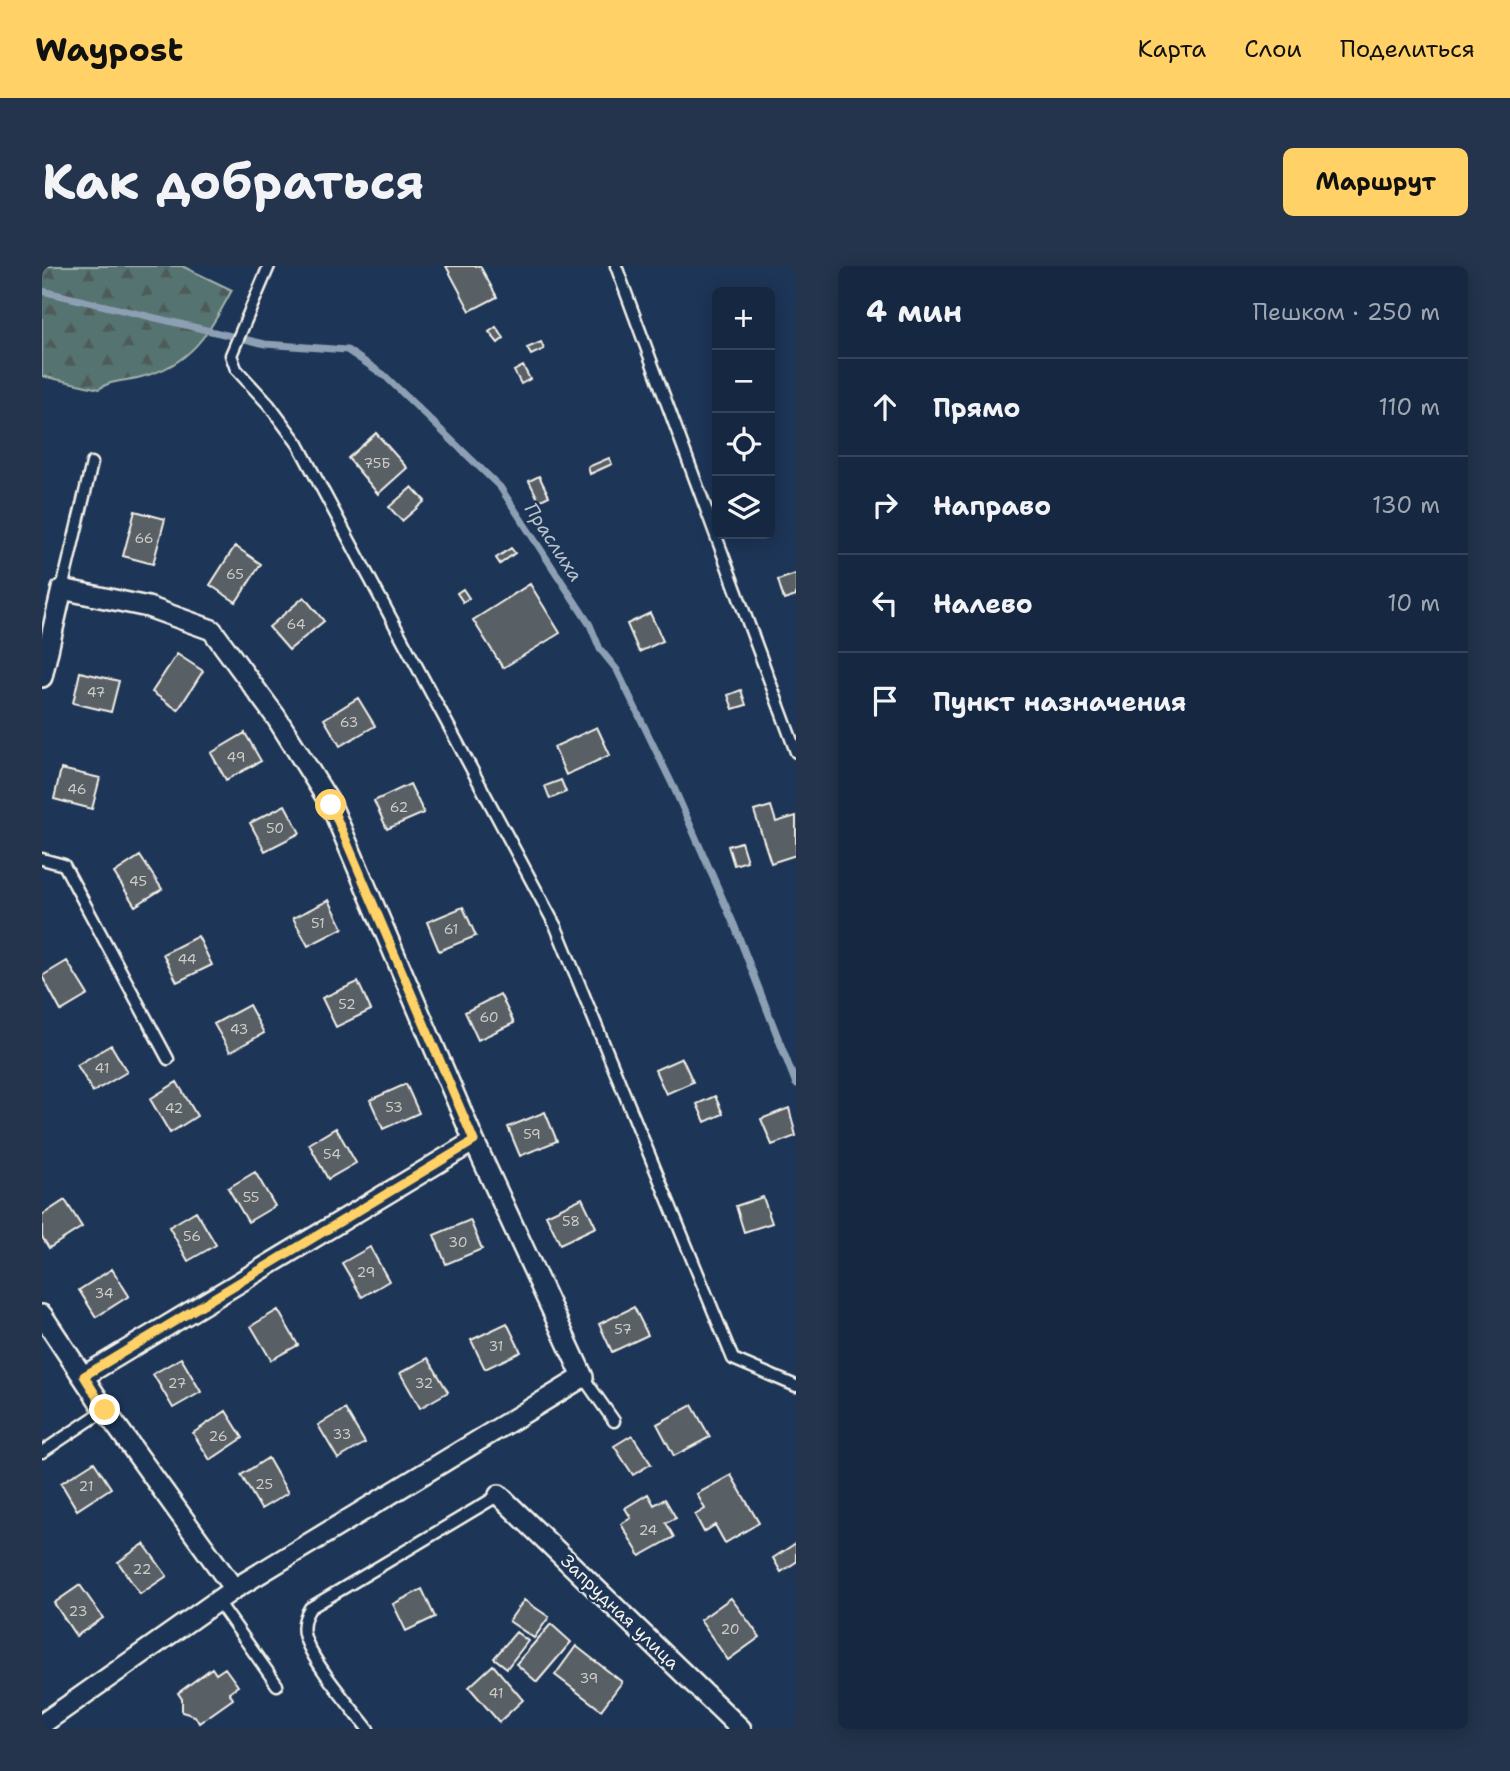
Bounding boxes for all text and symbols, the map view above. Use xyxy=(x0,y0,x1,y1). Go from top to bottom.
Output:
text: Waypost xyxy=(35,27,183,72)
text: Карта xyxy=(1138,33,1206,65)
text: Слои xyxy=(1244,33,1302,65)
text: Поделиться xyxy=(1340,33,1475,65)
button: Маршрут xyxy=(1283,148,1468,216)
text: Как добраться xyxy=(42,149,424,215)
map controls xyxy=(712,287,775,539)
button: + xyxy=(712,287,775,350)
text: 4 мин xyxy=(866,291,962,332)
text: Пешком · 250 m xyxy=(1253,297,1440,327)
button: − xyxy=(712,350,775,413)
icon: ahead xyxy=(866,388,904,426)
text: Прямо xyxy=(933,390,1021,425)
text: 110 m xyxy=(1378,392,1440,422)
button: locate xyxy=(712,413,775,476)
house number: 75Б xyxy=(363,454,391,472)
button: layers xyxy=(712,476,775,539)
icon: right xyxy=(866,486,904,524)
text: Направо xyxy=(933,488,1051,523)
text: 130 m xyxy=(1372,490,1440,520)
water label: Праслиха xyxy=(519,498,588,587)
house number: 66 xyxy=(134,529,154,547)
house number: 65 xyxy=(226,565,244,583)
icon: left xyxy=(866,584,904,622)
text: Налево xyxy=(933,586,1033,621)
text: 10 m xyxy=(1387,588,1440,618)
house number: 64 xyxy=(286,615,306,633)
icon: arrive xyxy=(866,682,904,720)
house number: 47 xyxy=(87,683,105,701)
text: Пункт назначения xyxy=(933,684,1186,719)
house number: 63 xyxy=(340,713,358,731)
house number: 49 xyxy=(227,748,246,766)
house number: 46 xyxy=(67,780,87,798)
route start xyxy=(315,789,346,820)
house number: 62 xyxy=(390,798,408,816)
house number: 50 xyxy=(266,819,284,837)
house number: 45 xyxy=(129,872,147,890)
house number: 51 xyxy=(311,914,325,932)
house number: 61 xyxy=(444,920,458,938)
house number: 44 xyxy=(177,950,197,968)
house number: 52 xyxy=(338,995,356,1013)
house number: 60 xyxy=(479,1008,499,1026)
house number: 43 xyxy=(230,1020,248,1038)
house number: 41 xyxy=(95,1059,109,1077)
house number: 53 xyxy=(385,1098,403,1116)
house number: 42 xyxy=(165,1099,183,1117)
house number: 59 xyxy=(523,1125,541,1143)
house number: 54 xyxy=(323,1145,341,1163)
house number: 55 xyxy=(243,1188,259,1206)
house number: 58 xyxy=(562,1212,580,1230)
house number: 56 xyxy=(183,1227,201,1245)
house number: 30 xyxy=(448,1233,468,1251)
house number: 29 xyxy=(357,1263,375,1281)
house number: 34 xyxy=(94,1284,114,1302)
house number: 57 xyxy=(614,1320,632,1338)
house number: 31 xyxy=(489,1337,503,1355)
house number: 27 xyxy=(168,1374,186,1392)
house number: 32 xyxy=(415,1374,433,1392)
route end xyxy=(89,1394,120,1425)
house number: 33 xyxy=(333,1425,351,1443)
house number: 26 xyxy=(209,1427,228,1445)
house number: 25 xyxy=(255,1475,273,1493)
house number: 21 xyxy=(79,1477,93,1495)
house number: 24 xyxy=(639,1521,658,1539)
street label: Запрудная улица xyxy=(556,1549,684,1675)
house number: 22 xyxy=(133,1560,151,1578)
house number: 23 xyxy=(69,1602,87,1620)
house number: 20 xyxy=(720,1620,740,1638)
house number: 39 xyxy=(580,1669,598,1687)
house number: 41 xyxy=(489,1684,503,1702)

